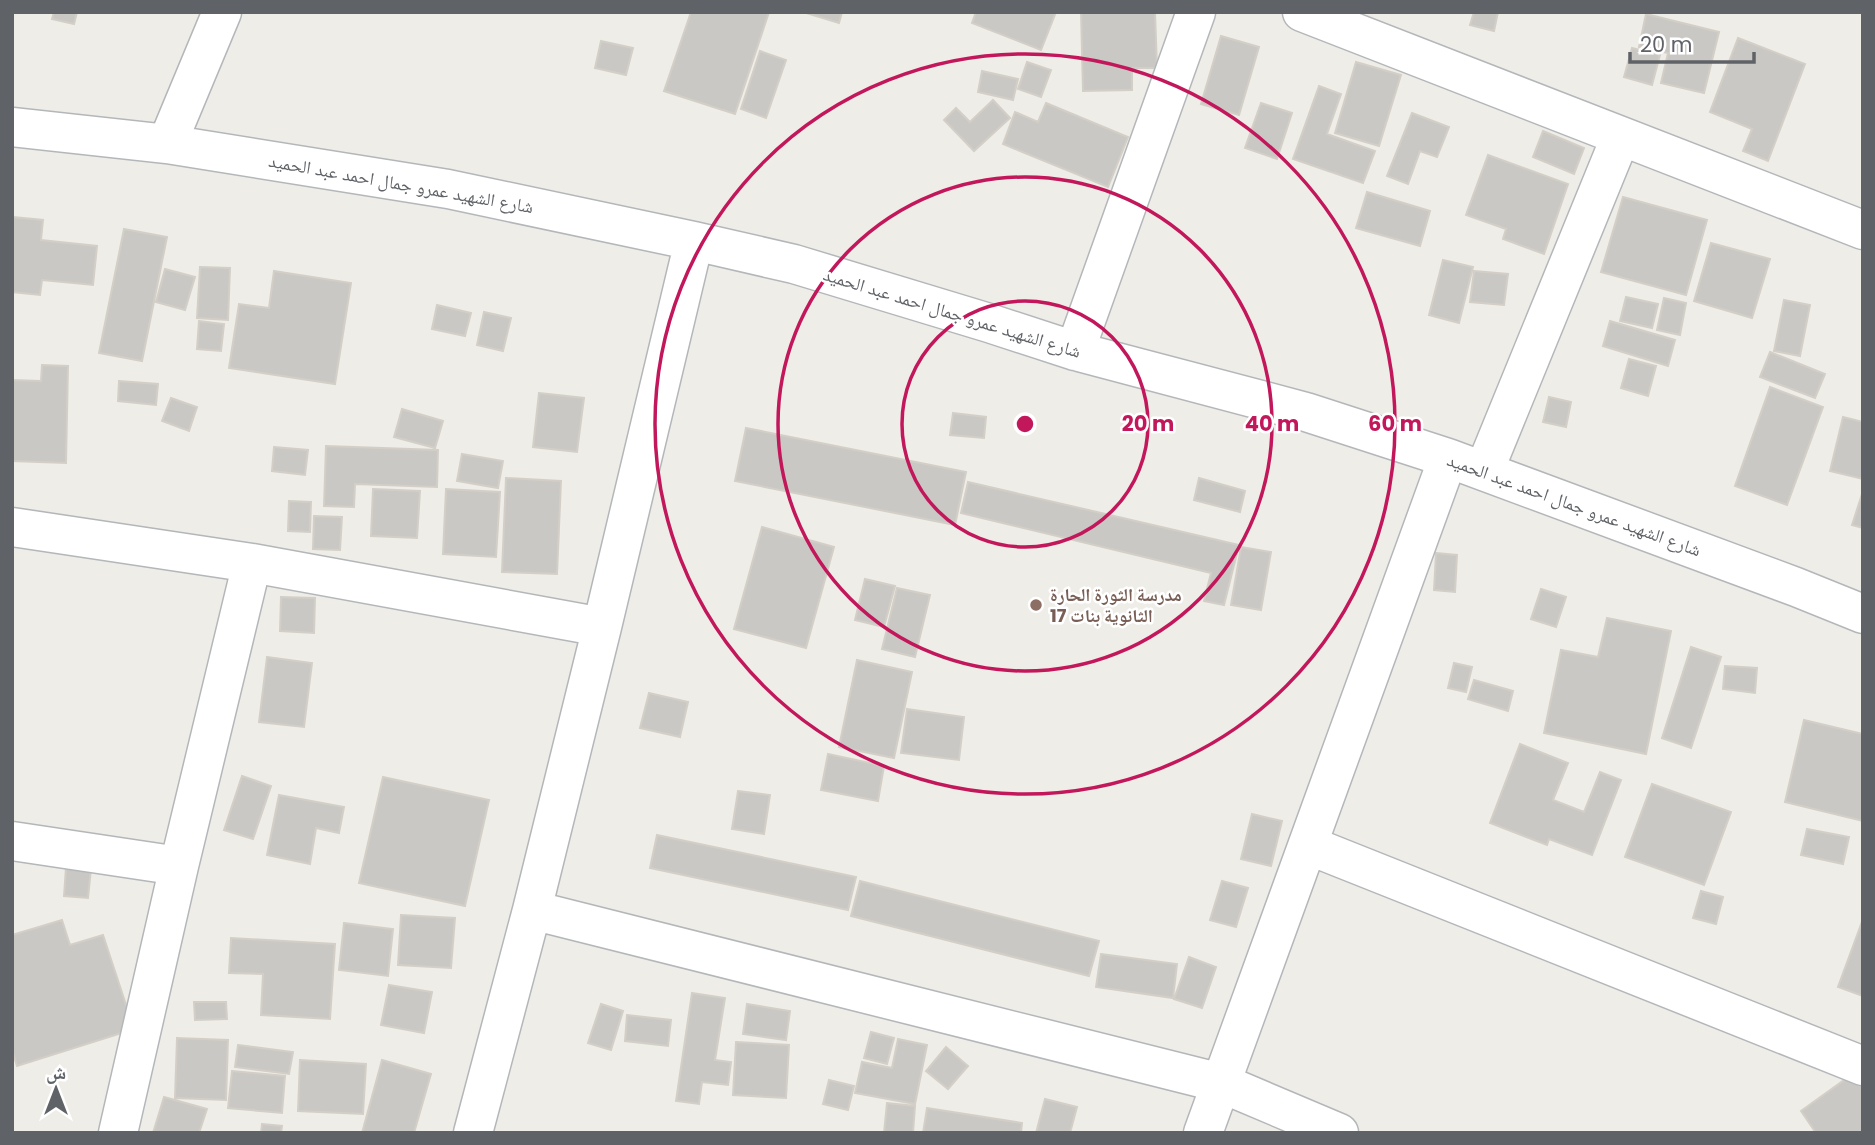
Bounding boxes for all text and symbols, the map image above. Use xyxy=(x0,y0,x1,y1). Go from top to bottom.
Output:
scale bar xyxy=(1630,21,1754,65)
text: 20 m xyxy=(1640,30,1693,59)
street label: شارع الشهيد عمرو جمال احمد عبد الحميد xyxy=(267,148,535,219)
street label: شارع الشهيد عمرو جمال احمد عبد الحميد xyxy=(820,261,1084,364)
text: 20 m xyxy=(1122,409,1174,438)
text: 40 m xyxy=(1245,409,1299,438)
text: 60 m xyxy=(1368,409,1422,438)
centre of rings xyxy=(1013,412,1037,436)
street label: شارع الشهيد عمرو جمال احمد عبد الحميد xyxy=(1444,447,1705,562)
place label: مدرسة الثورة الحارة 17 الثانوية بنات xyxy=(1050,582,1182,628)
marker: مدرسة الثورة الحارة 17 الثانوية بنات xyxy=(1028,597,1044,613)
north arrow xyxy=(21,1054,91,1124)
text: ش xyxy=(46,1059,66,1086)

